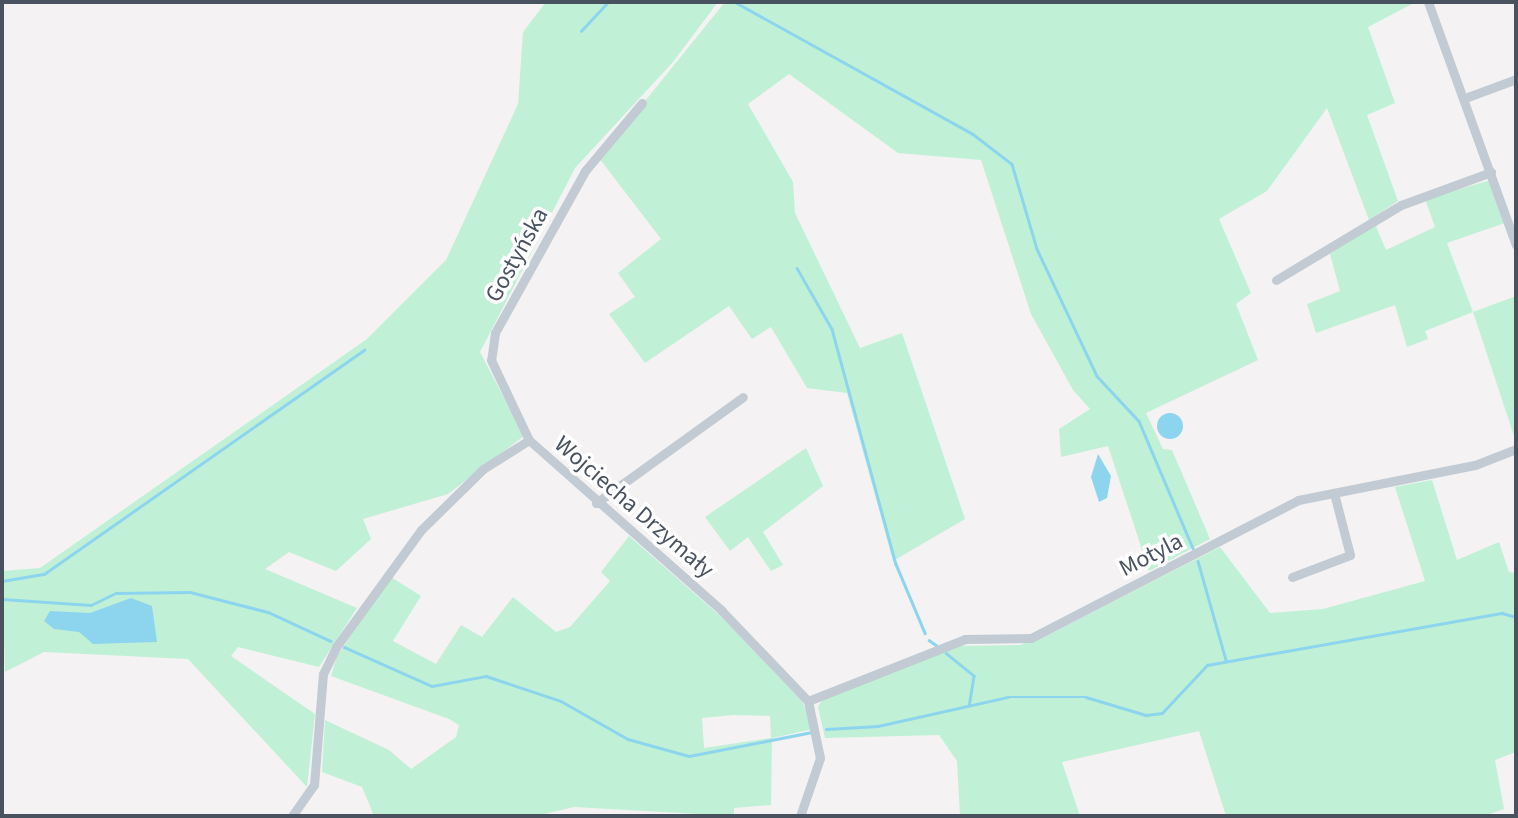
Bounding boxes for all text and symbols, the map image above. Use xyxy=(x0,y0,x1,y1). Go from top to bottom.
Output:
street label: Gostyńska xyxy=(479,203,555,307)
street label: Wojciecha Drzymały xyxy=(548,430,720,584)
street label: Motyla xyxy=(1114,527,1188,583)

